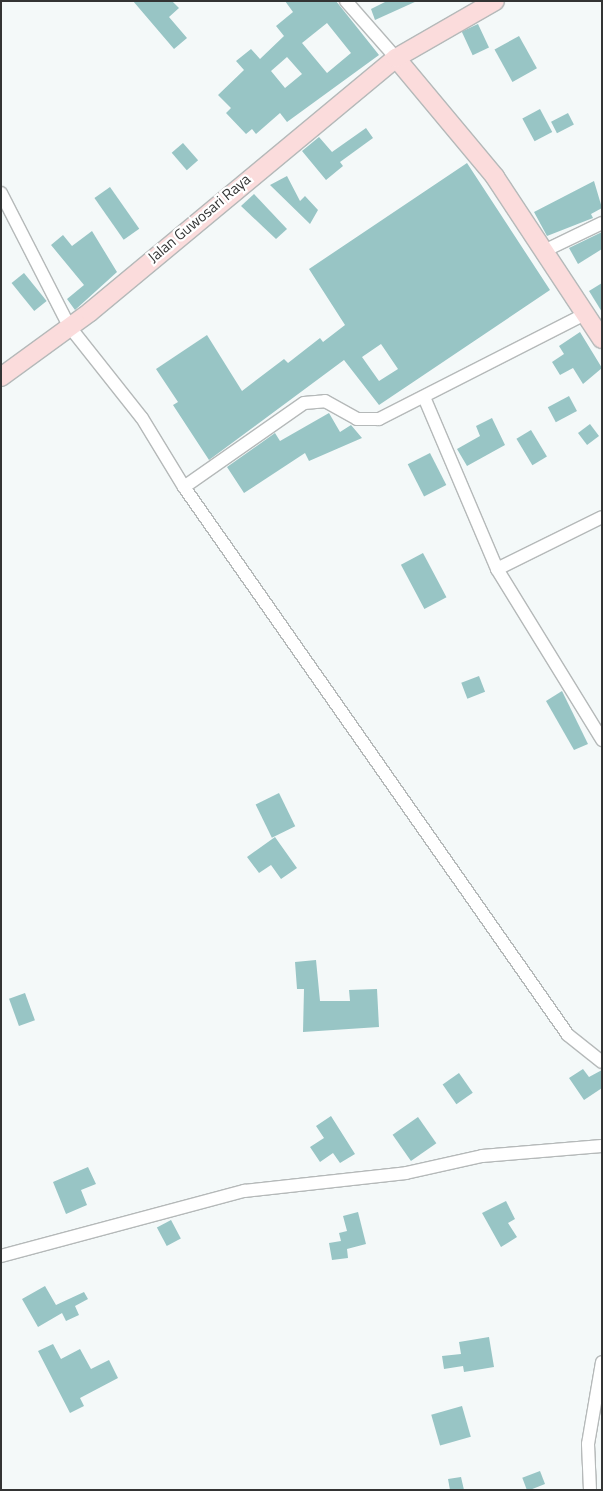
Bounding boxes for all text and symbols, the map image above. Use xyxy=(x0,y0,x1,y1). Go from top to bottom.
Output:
street label: Jalan Guwosari Raya xyxy=(144,170,254,266)

